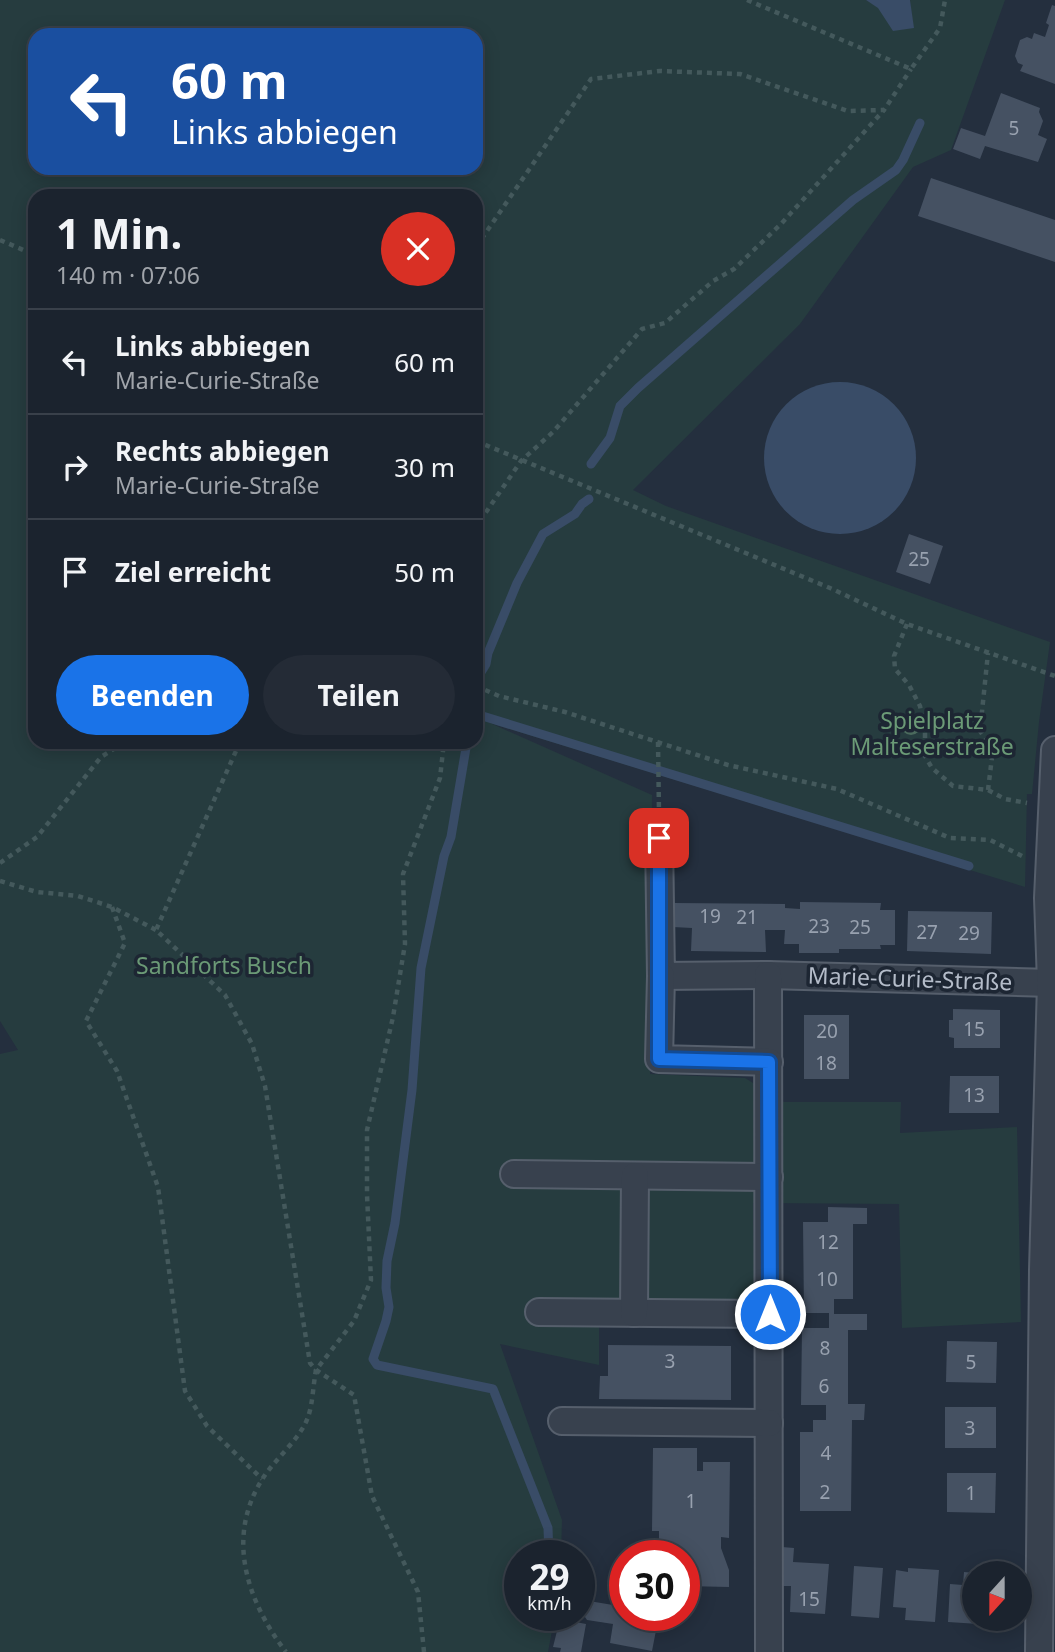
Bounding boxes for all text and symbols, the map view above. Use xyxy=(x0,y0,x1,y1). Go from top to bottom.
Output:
text: 60 m xyxy=(171,47,288,113)
icon: left xyxy=(56,56,147,147)
text: Links abbiegen xyxy=(171,110,398,153)
house number: 5 xyxy=(1009,115,1019,141)
text: 1 Min. xyxy=(56,204,182,261)
button: close xyxy=(381,212,455,286)
text: 140 m · 07:06 xyxy=(56,259,200,291)
text: Links abbiegen xyxy=(115,328,311,364)
icon: left xyxy=(56,343,94,381)
text: 60 m xyxy=(394,344,455,380)
text: Marie-Curie-Straße xyxy=(115,364,320,396)
text: Rechts abbiegen xyxy=(115,433,330,469)
icon: right xyxy=(56,448,94,486)
text: 30 m xyxy=(394,449,455,485)
text: Marie-Curie-Straße xyxy=(115,469,320,501)
house number: 25 xyxy=(908,546,930,572)
icon: arrive xyxy=(56,553,94,591)
text: Ziel erreicht xyxy=(115,554,271,590)
text: 50 m xyxy=(394,554,455,590)
button: Beenden xyxy=(56,655,249,735)
button: Teilen xyxy=(263,655,455,735)
park label: Spielplatz Malteserstraße xyxy=(850,704,1014,762)
pin xyxy=(629,808,689,868)
icon: arrive xyxy=(640,819,678,857)
house number: 19 xyxy=(699,903,721,929)
house number: 21 xyxy=(736,904,758,930)
house number: 23 xyxy=(808,913,830,939)
house number: 25 xyxy=(849,914,871,940)
house number: 27 xyxy=(916,919,938,945)
house number: 29 xyxy=(958,920,980,946)
park label: Sandforts Busch xyxy=(136,949,312,981)
street label: Marie-Curie-Straße xyxy=(807,958,1013,998)
house number: 15 xyxy=(963,1016,985,1042)
house number: 20 xyxy=(816,1018,838,1044)
house number: 18 xyxy=(815,1050,837,1076)
house number: 13 xyxy=(963,1082,985,1108)
house number: 12 xyxy=(817,1229,839,1255)
house number: 10 xyxy=(816,1266,838,1292)
position arrow xyxy=(733,1277,807,1351)
house number: 8 xyxy=(820,1335,830,1361)
house number: 3 xyxy=(665,1348,675,1374)
house number: 5 xyxy=(966,1349,976,1375)
house number: 6 xyxy=(819,1373,829,1399)
house number: 3 xyxy=(965,1415,975,1441)
house number: 4 xyxy=(821,1440,832,1466)
house number: 2 xyxy=(820,1479,830,1505)
house number: 1 xyxy=(966,1480,976,1506)
house number: 1 xyxy=(686,1488,696,1514)
speed limit sign: 30 xyxy=(609,1540,700,1631)
text: 29 xyxy=(529,1553,570,1600)
north arrow xyxy=(962,1561,1032,1631)
map controls xyxy=(962,1561,1032,1631)
house number: 15 xyxy=(798,1586,820,1612)
text: km/h xyxy=(527,1591,572,1615)

